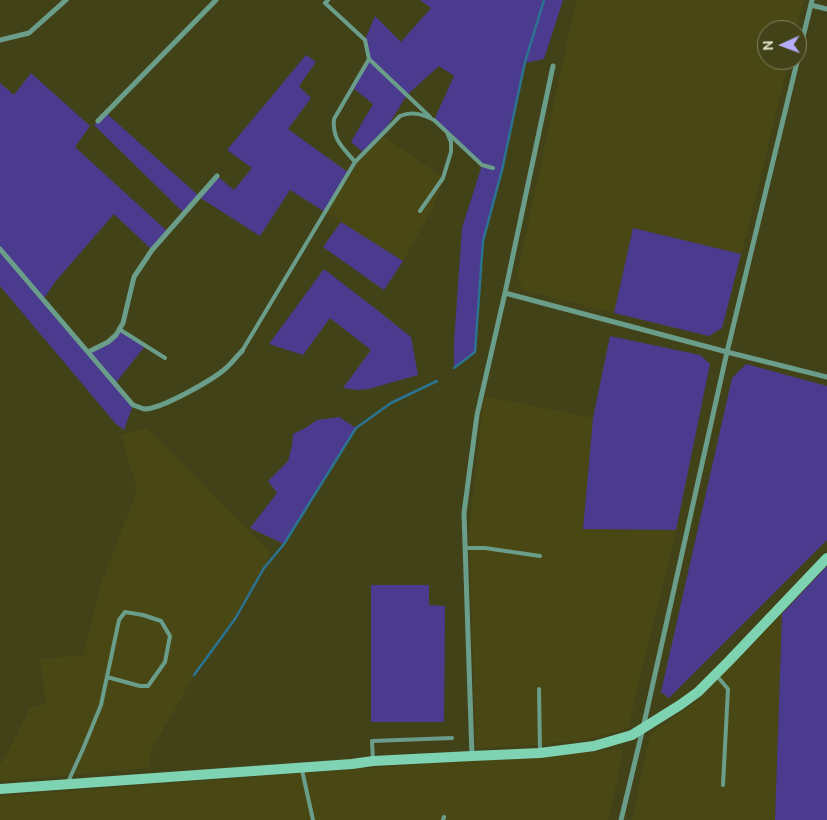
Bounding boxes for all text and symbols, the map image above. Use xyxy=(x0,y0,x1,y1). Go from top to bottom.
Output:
north arrow xyxy=(757,20,807,70)
text: N xyxy=(760,40,776,51)

